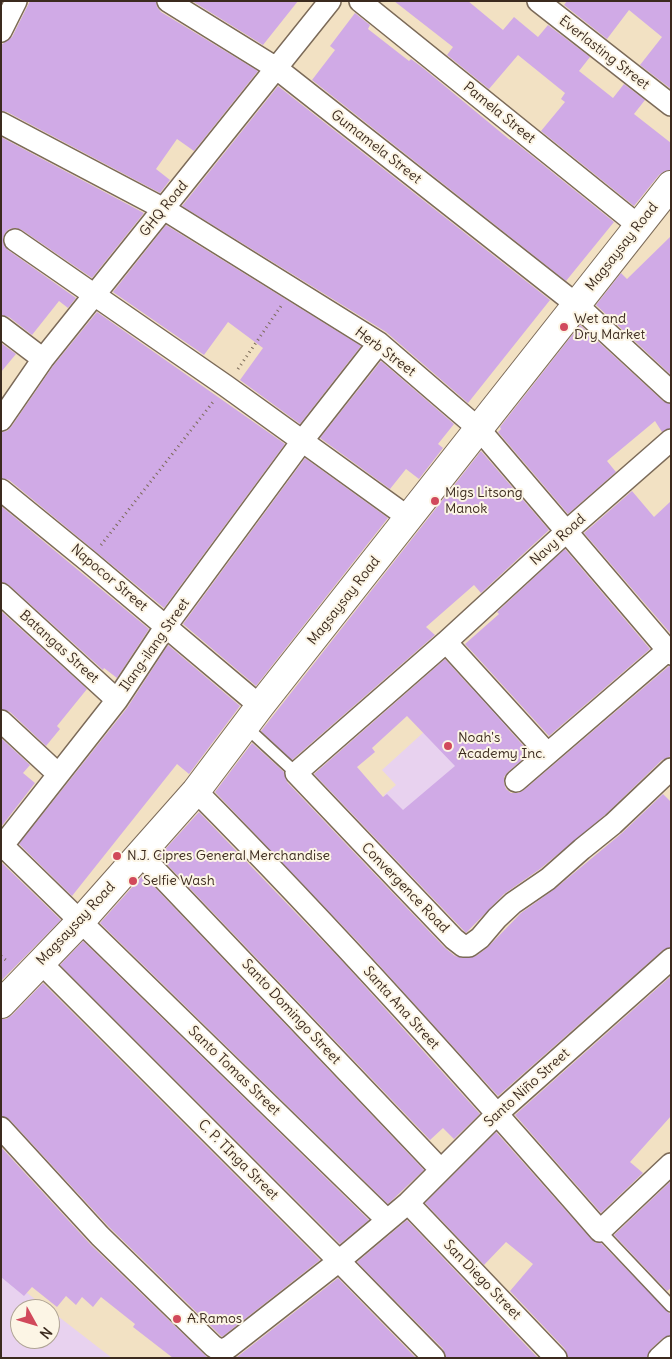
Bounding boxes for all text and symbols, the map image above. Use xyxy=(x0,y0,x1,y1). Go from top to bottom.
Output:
street label: Everlasting Street xyxy=(555,12,653,94)
street label: Pamela Street xyxy=(460,79,538,147)
street label: Gumamela Street xyxy=(327,106,425,188)
street label: GHQ Road xyxy=(136,178,192,240)
street label: Magsaysay Road xyxy=(582,199,662,295)
place label: Wet and Dry Market xyxy=(574,311,645,344)
marker: Wet and Dry Market xyxy=(558,321,570,333)
street label: Herb Street xyxy=(351,324,419,380)
place label: Migs Litsong Manok xyxy=(445,485,523,518)
marker: Migs Litsong Manok xyxy=(429,495,441,507)
street label: Navy Road xyxy=(527,511,589,569)
street label: Napocor Street xyxy=(67,541,151,615)
street label: Magsaysay Road xyxy=(304,553,384,649)
street label: Ilang-ilang Street xyxy=(117,595,193,695)
street label: Batangas Street xyxy=(16,607,102,687)
place label: Noah's Academy Inc. xyxy=(458,730,545,762)
marker: Noah's Academy Inc. xyxy=(442,740,454,752)
street label: Convergence Road xyxy=(358,839,452,937)
place label: N.J. Cipres General Merchandise xyxy=(127,848,330,864)
marker: N.J. Cipres General Merchandise xyxy=(111,850,123,862)
place label: Selfie Wash xyxy=(143,873,215,889)
marker: Selfie Wash xyxy=(127,875,139,887)
street label: Magsaysay Road xyxy=(33,879,119,969)
street label: Santo Domingo Street xyxy=(238,956,344,1068)
street label: Santa Ana Street xyxy=(359,963,443,1053)
street label: Santo Tomas Street xyxy=(185,1023,283,1119)
street label: Santo Niño Street xyxy=(481,1045,573,1131)
street label: C. P. TInga Street xyxy=(194,1116,282,1204)
street label: San Diego Street xyxy=(440,1237,524,1323)
north arrow xyxy=(10,1299,60,1349)
place label: A.Ramos xyxy=(187,1311,242,1327)
marker: A.Ramos xyxy=(171,1313,183,1325)
text: N xyxy=(36,1323,56,1342)

